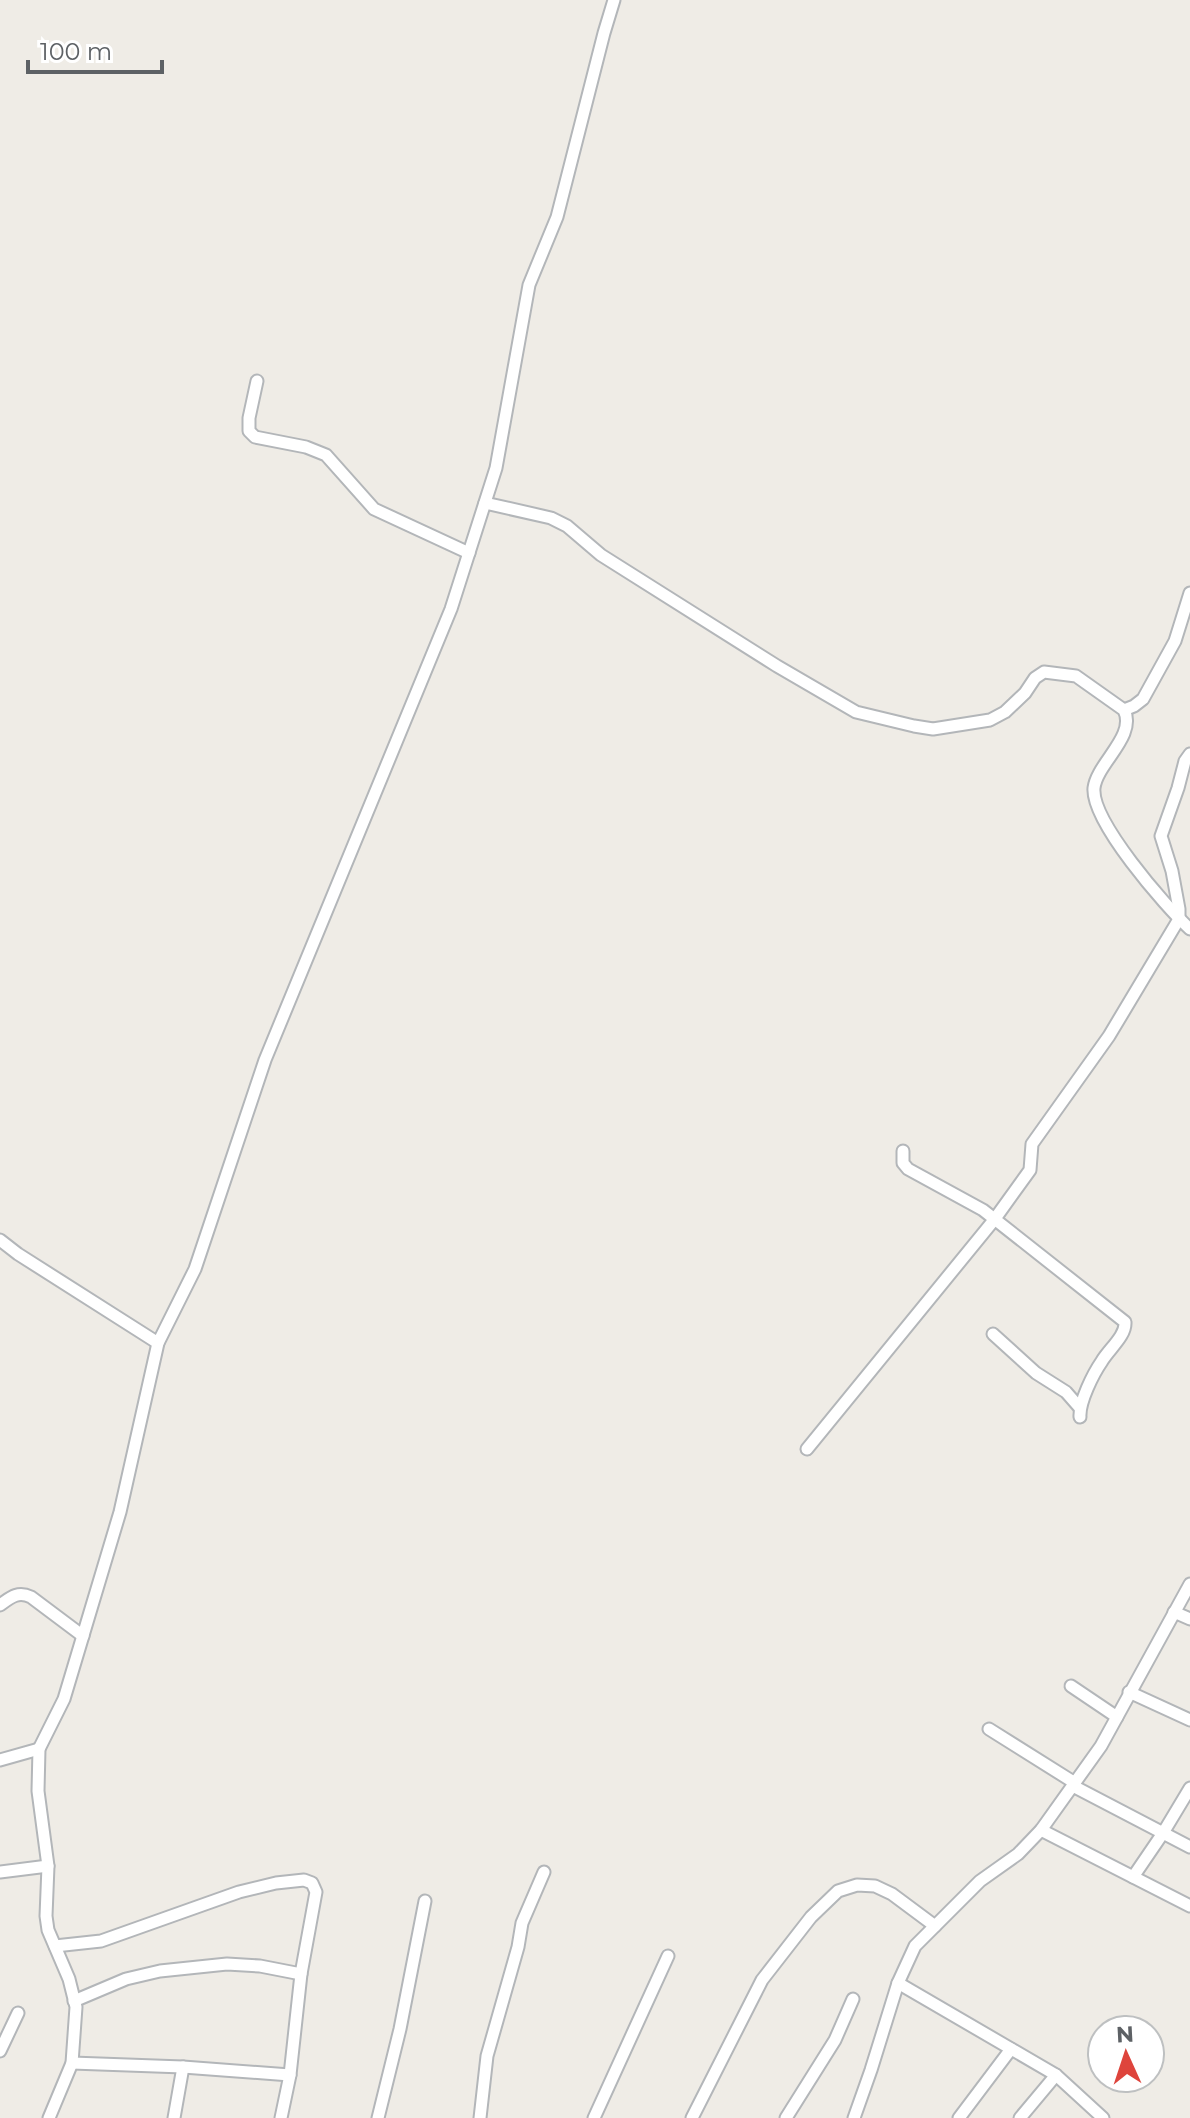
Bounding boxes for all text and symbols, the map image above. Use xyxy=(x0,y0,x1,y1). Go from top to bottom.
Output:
scale bar xyxy=(28,24,162,74)
text: 100 m xyxy=(40,37,112,66)
north arrow xyxy=(1086,2014,1166,2094)
text: N xyxy=(1115,2021,1135,2048)

